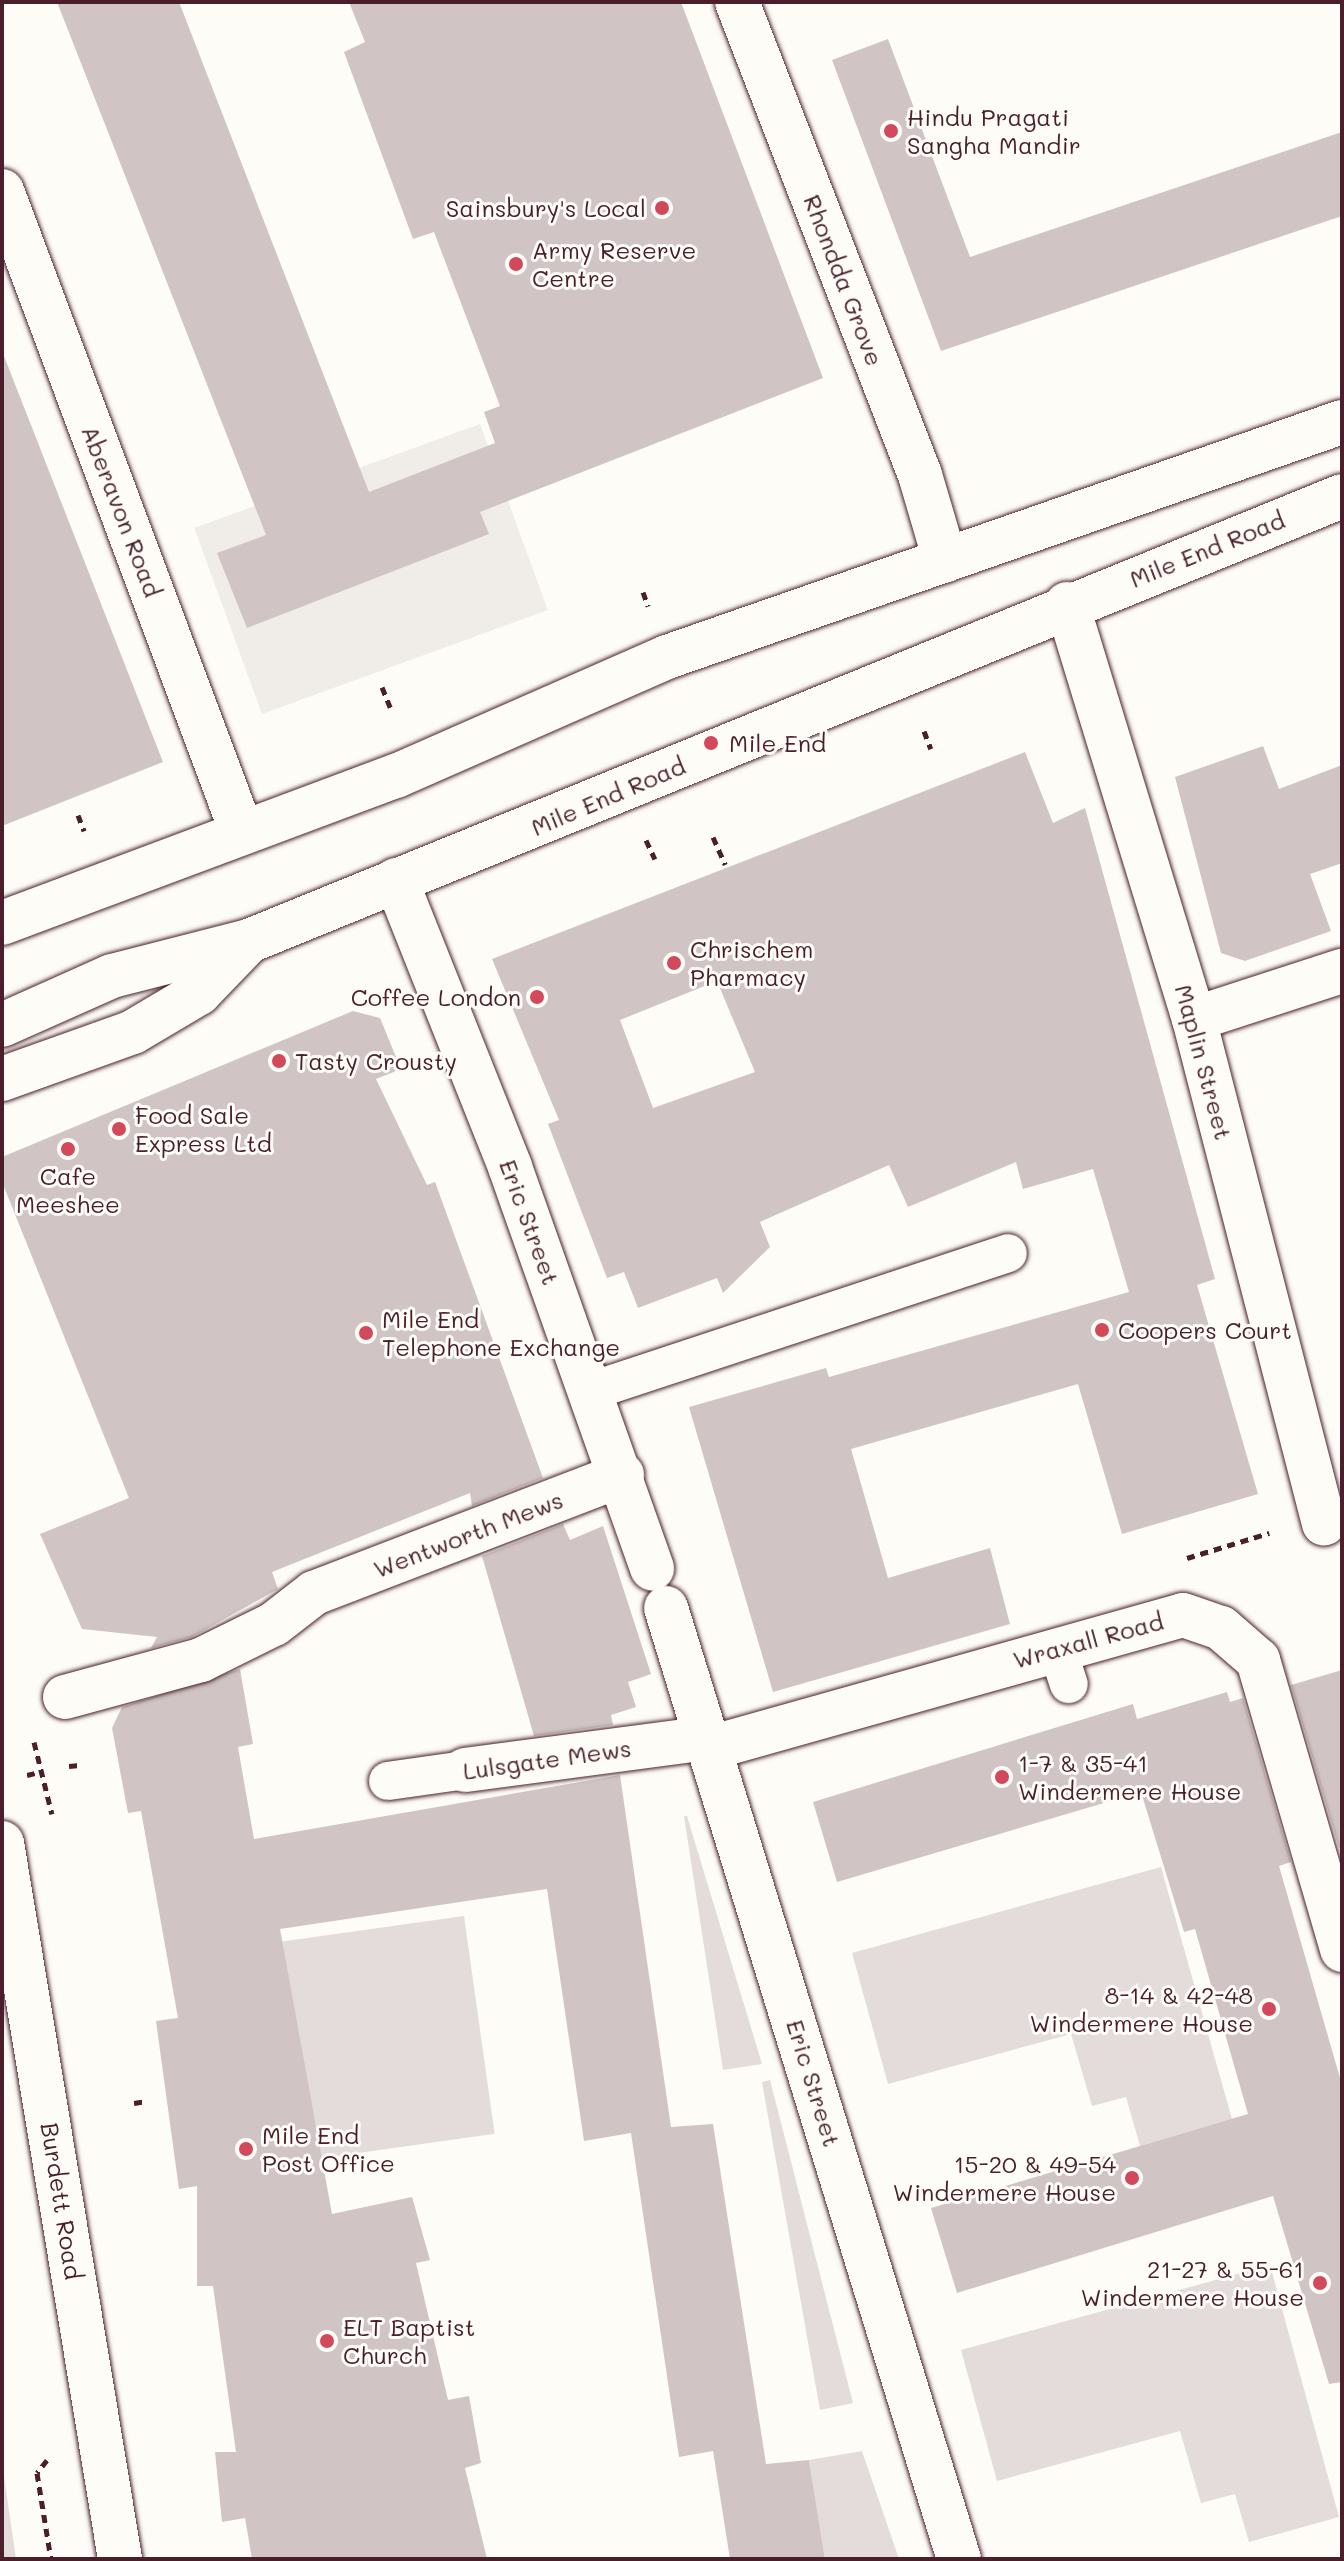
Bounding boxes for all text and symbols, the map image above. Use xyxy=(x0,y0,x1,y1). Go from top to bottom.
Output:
place label: Hindu Pragati Sangha Mandir xyxy=(907,103,1081,159)
marker: Hindu Pragati Sangha Mandir xyxy=(882,122,900,140)
street label: Rhondda Grove xyxy=(798,190,890,370)
place label: Sainsbury's Local xyxy=(446,194,646,222)
marker: Sainsbury's Local xyxy=(653,199,671,217)
place label: Army Reserve Centre xyxy=(532,236,696,292)
marker: Army Reserve Centre xyxy=(507,255,525,273)
street label: Aberavon Road xyxy=(76,421,168,601)
street label: Mile End Road xyxy=(1125,505,1289,593)
place label: Mile End xyxy=(729,729,826,757)
marker: Mile End xyxy=(700,732,722,754)
street label: Mile End Road xyxy=(527,751,689,841)
place label: Chrischem Pharmacy xyxy=(690,935,813,991)
marker: Chrischem Pharmacy xyxy=(665,954,683,972)
street label: Maplin Street xyxy=(1169,981,1239,1143)
place label: Coffee London xyxy=(351,983,521,1011)
marker: Coffee London xyxy=(528,988,546,1006)
place label: Tasty Crousty xyxy=(295,1047,457,1075)
marker: Tasty Crousty xyxy=(270,1052,288,1070)
place label: Food Sale Express Ltd xyxy=(135,1101,272,1157)
marker: Food Sale Express Ltd xyxy=(110,1120,128,1138)
marker: Cafe Meeshee xyxy=(59,1140,77,1158)
street label: Eric Street xyxy=(494,1155,566,1289)
place label: Cafe Meeshee xyxy=(16,1162,120,1218)
place label: Mile End Telephone Exchange xyxy=(382,1305,620,1361)
place label: Coopers Court xyxy=(1118,1316,1292,1344)
marker: Coopers Court xyxy=(1093,1321,1111,1339)
marker: Mile End Telephone Exchange xyxy=(357,1324,375,1342)
street label: Wentworth Mews xyxy=(369,1485,567,1583)
street label: Wraxall Road xyxy=(1010,1606,1166,1674)
street label: Lulsgate Mews xyxy=(461,1733,633,1785)
place label: 1-7 & 35-41 Windermere House xyxy=(1018,1749,1241,1805)
marker: 1-7 & 35-41 Windermere House xyxy=(993,1768,1011,1786)
place label: 8-14 & 42-48 Windermere House xyxy=(1030,1981,1253,2037)
marker: 8-14 & 42-48 Windermere House xyxy=(1260,2000,1278,2018)
street label: Eric Street xyxy=(781,2016,847,2150)
street label: Burdett Road xyxy=(35,2120,89,2282)
place label: Mile End Post Office xyxy=(262,2121,395,2177)
marker: Mile End Post Office xyxy=(237,2140,255,2158)
place label: 15-20 & 49-54 Windermere House xyxy=(893,2150,1116,2206)
marker: 15-20 & 49-54 Windermere House xyxy=(1123,2169,1141,2187)
place label: 21-27 & 55-61 Windermere House xyxy=(1081,2255,1304,2311)
marker: 21-27 & 55-61 Windermere House xyxy=(1311,2274,1329,2292)
place label: ELT Baptist Church xyxy=(343,2313,475,2369)
marker: ELT Baptist Church xyxy=(318,2332,336,2350)

